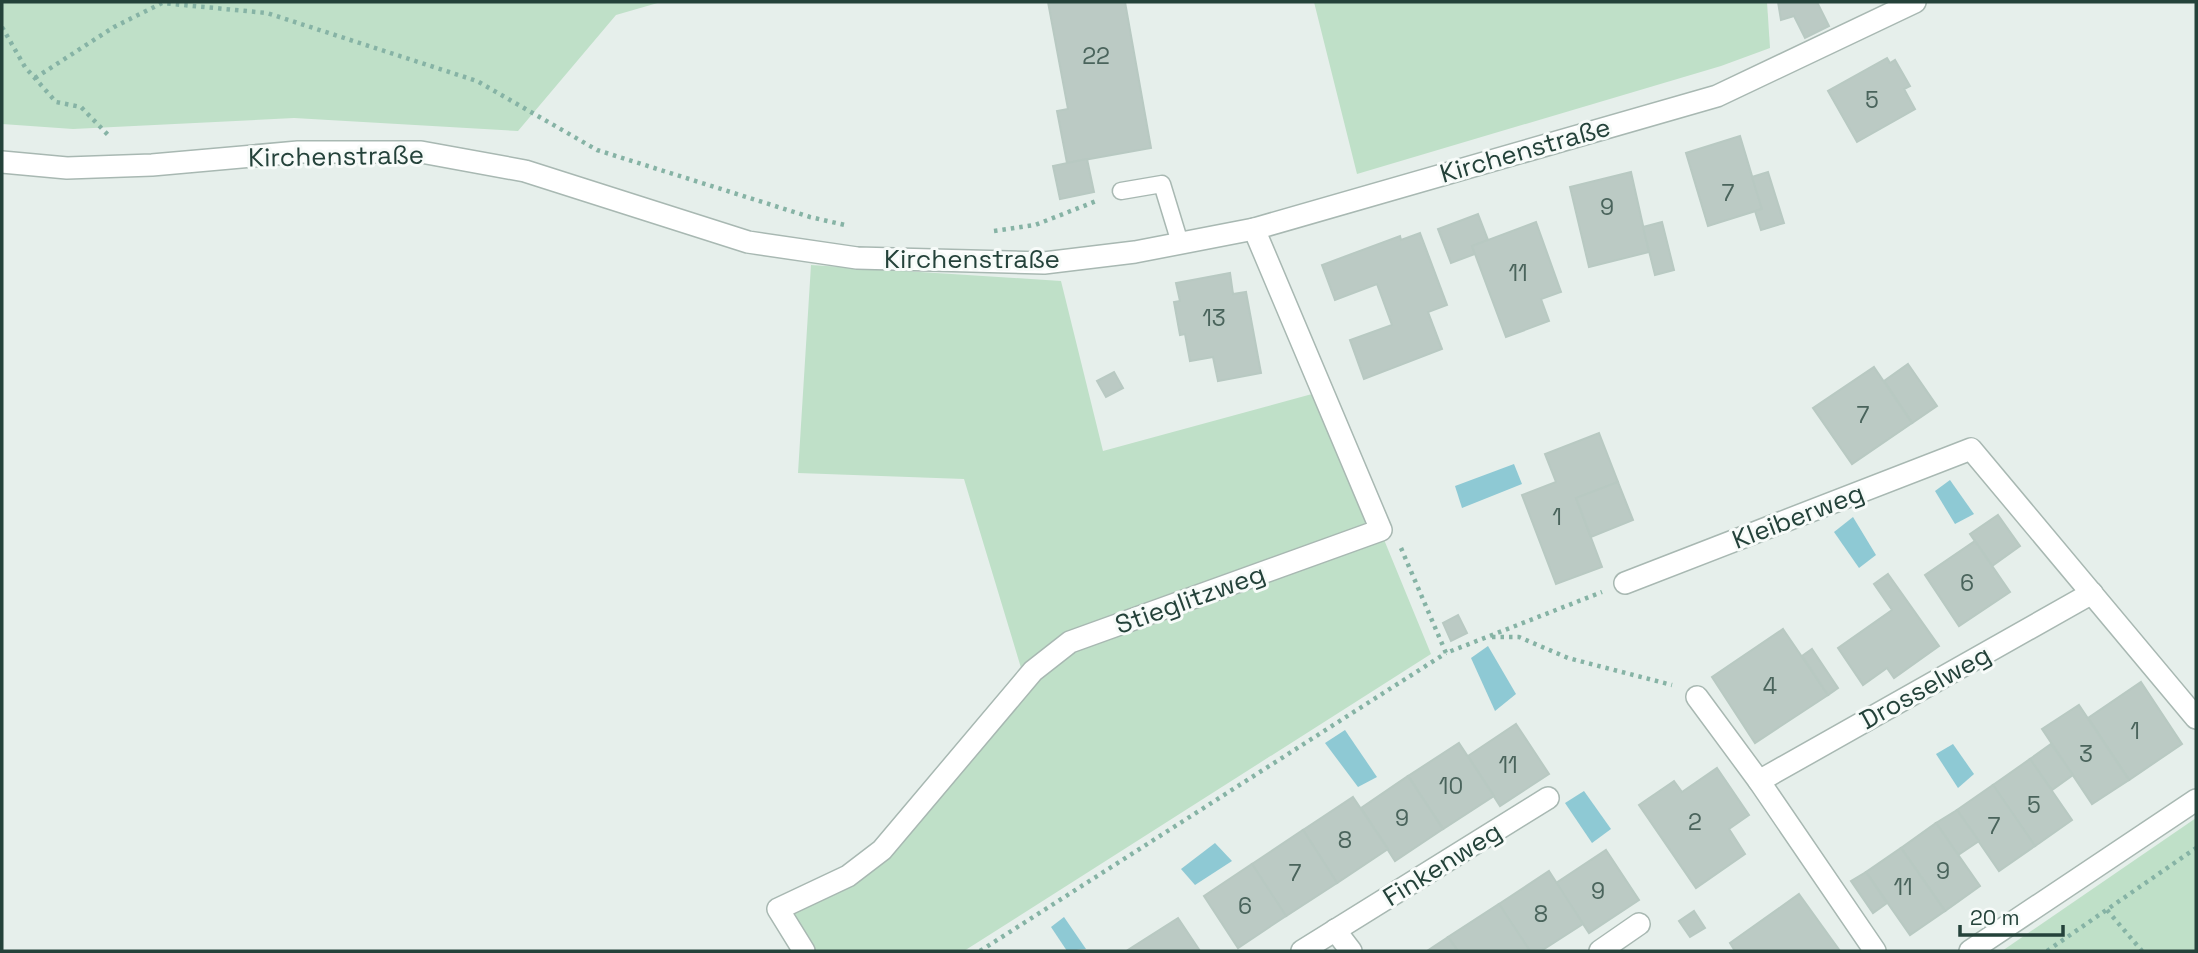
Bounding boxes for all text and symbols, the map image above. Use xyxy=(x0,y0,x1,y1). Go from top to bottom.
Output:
house number: 22 xyxy=(1082,41,1110,71)
house number: 5 xyxy=(1865,85,1879,115)
street label: Kirchenstraße xyxy=(1436,109,1614,191)
street label: Kirchenstraße xyxy=(248,137,424,175)
house number: 7 xyxy=(1722,178,1735,208)
house number: 9 xyxy=(1600,192,1614,222)
street label: Kirchenstraße xyxy=(884,242,1060,276)
house number: 11 xyxy=(1508,258,1528,288)
house number: 13 xyxy=(1202,303,1226,333)
house number: 7 xyxy=(1857,400,1870,430)
street label: Kleiberweg xyxy=(1727,475,1869,557)
house number: 1 xyxy=(1552,502,1562,532)
street label: Stieglitzweg xyxy=(1110,556,1270,642)
house number: 6 xyxy=(1960,568,1974,598)
street label: Drosselweg xyxy=(1854,637,1996,737)
house number: 4 xyxy=(1763,671,1777,701)
house number: 1 xyxy=(2130,716,2140,746)
house number: 3 xyxy=(2079,739,2093,769)
house number: 11 xyxy=(1498,750,1518,780)
house number: 10 xyxy=(1439,771,1463,801)
house number: 5 xyxy=(2027,790,2041,820)
house number: 9 xyxy=(1395,803,1409,833)
house number: 2 xyxy=(1688,807,1702,837)
house number: 7 xyxy=(1988,811,2001,841)
street label: Finkenweg xyxy=(1376,814,1508,914)
house number: 8 xyxy=(1338,825,1352,855)
house number: 9 xyxy=(1936,856,1950,886)
house number: 7 xyxy=(1289,858,1302,888)
house number: 11 xyxy=(1893,872,1913,902)
house number: 9 xyxy=(1591,876,1605,906)
house number: 6 xyxy=(1238,891,1252,921)
scale bar xyxy=(1960,894,2063,938)
house number: 8 xyxy=(1534,899,1548,929)
text: 20 m xyxy=(1970,904,2020,931)

